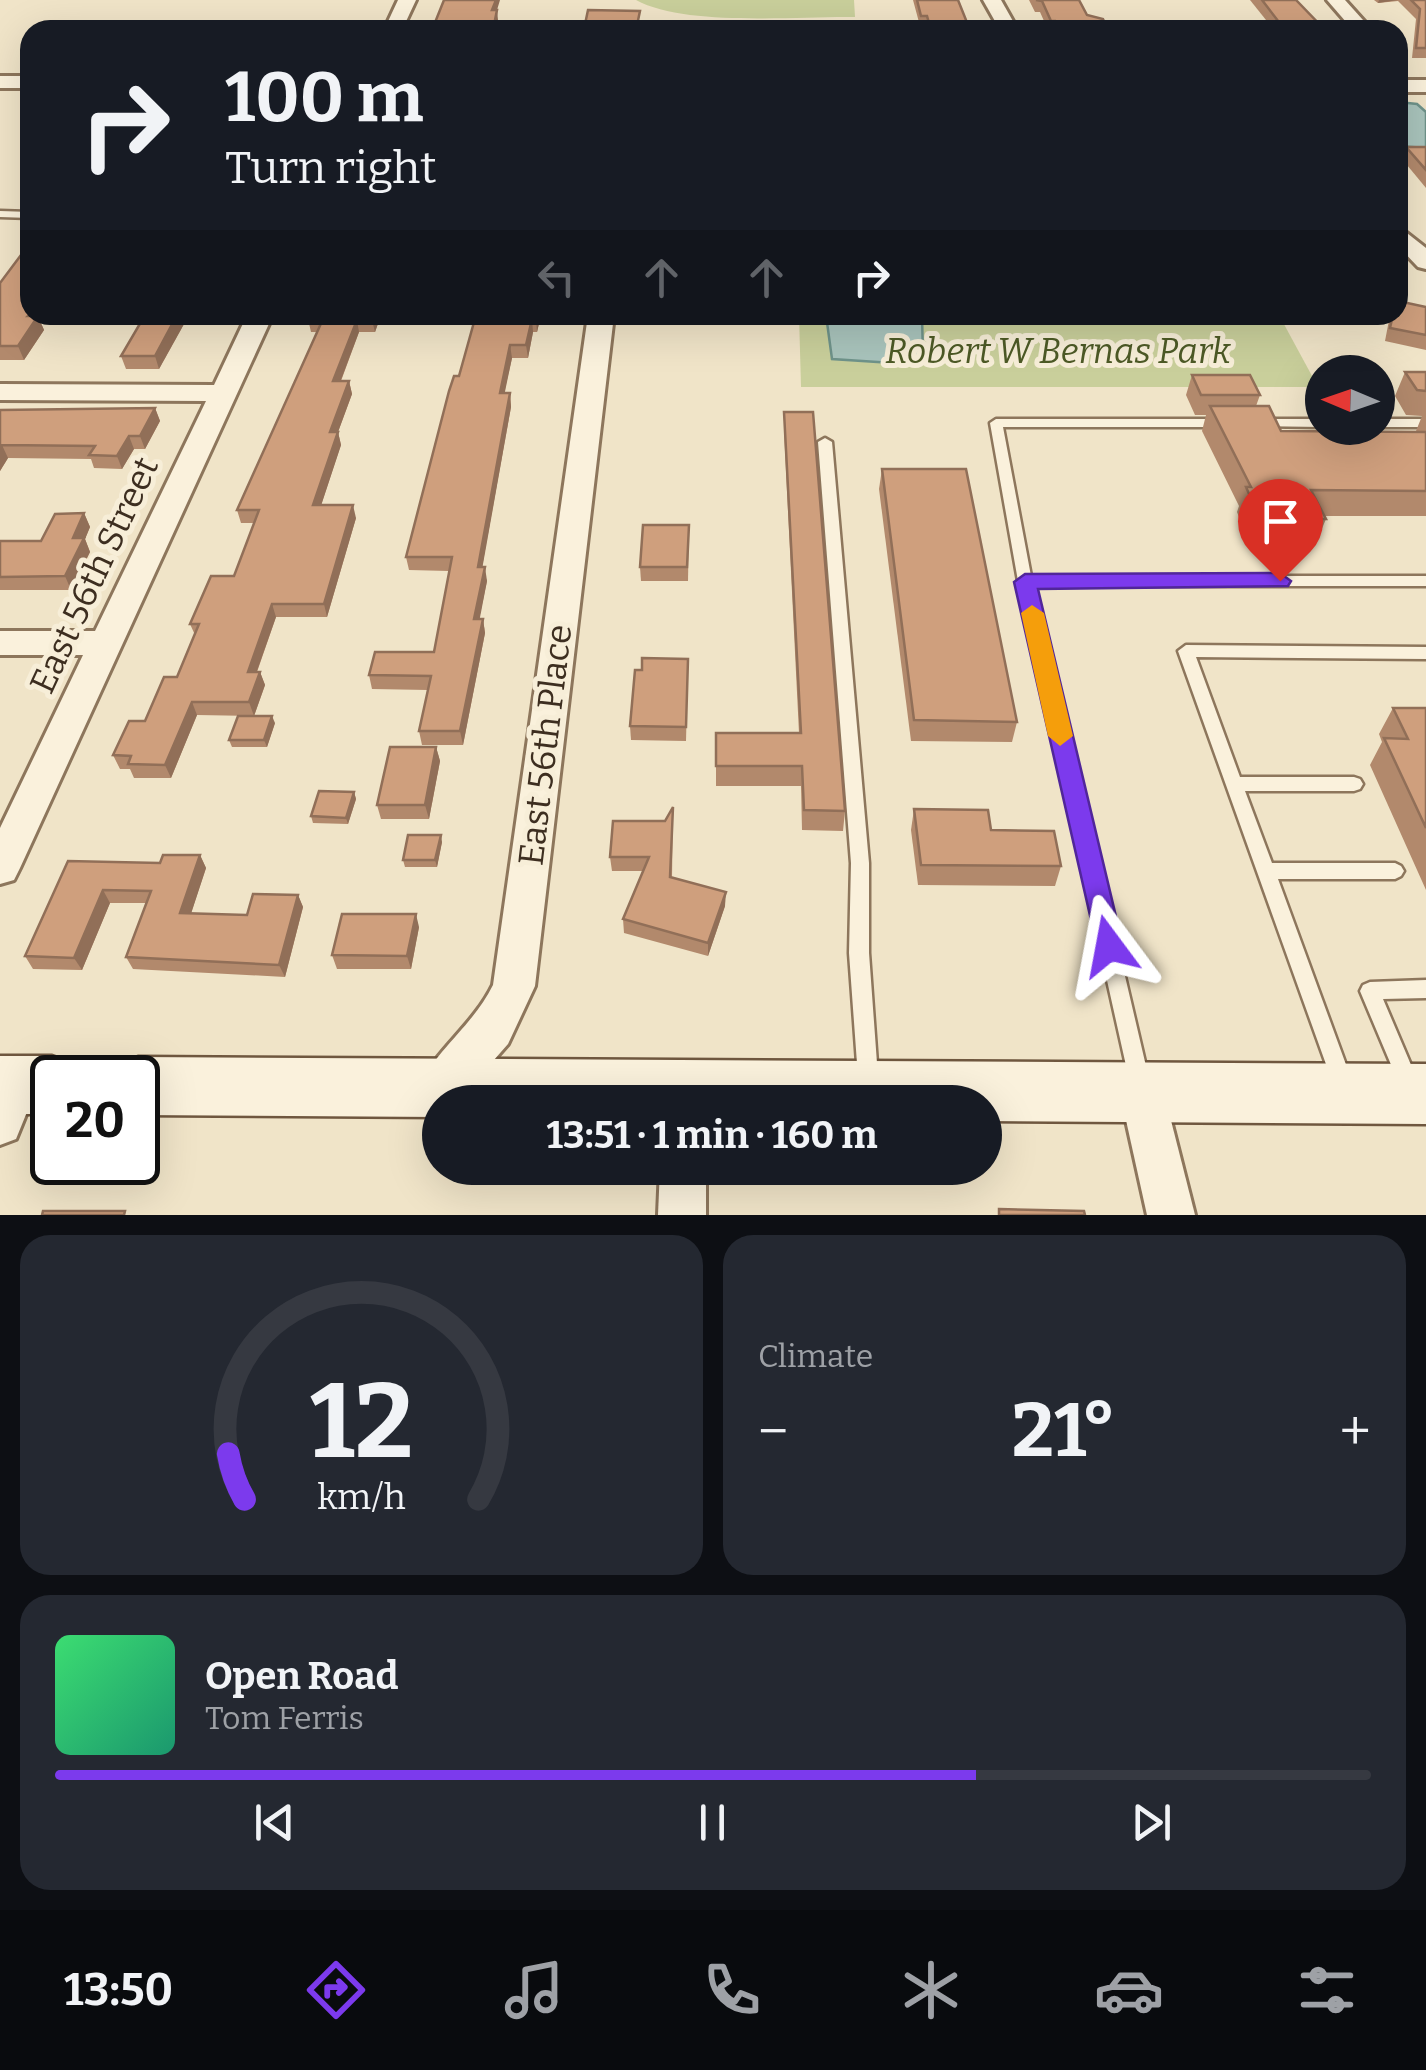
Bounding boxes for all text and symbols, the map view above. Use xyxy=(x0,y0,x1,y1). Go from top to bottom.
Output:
text: 100 m xyxy=(225,56,424,140)
icon: right xyxy=(60,60,190,190)
text: Turn right xyxy=(225,141,437,195)
icon: left xyxy=(529,250,584,305)
icon: ahead xyxy=(634,250,689,305)
icon: ahead xyxy=(739,250,794,305)
icon: right xyxy=(844,250,899,305)
park label: Robert W Bernas Park xyxy=(885,330,1232,372)
north arrow xyxy=(1305,355,1395,445)
map controls xyxy=(1305,355,1395,445)
street label: East 56th Street xyxy=(21,450,167,700)
pin xyxy=(1238,479,1323,582)
icon: arrive xyxy=(1253,494,1308,549)
street label: East 56th Place xyxy=(509,622,581,868)
position arrow xyxy=(1057,894,1161,998)
speed limit sign: 20 xyxy=(30,1055,160,1185)
text: 13:51 · 1 min · 160 m xyxy=(546,1112,878,1158)
text: Climate xyxy=(758,1337,873,1375)
text: 12 xyxy=(310,1360,413,1485)
text: 21° xyxy=(1012,1386,1116,1476)
text: − xyxy=(758,1399,788,1465)
text: + xyxy=(1340,1399,1371,1465)
text: km/h xyxy=(317,1476,406,1518)
text: Open Road xyxy=(205,1653,398,1699)
text: Tom Ferris xyxy=(205,1699,364,1737)
icon: previous xyxy=(247,1795,302,1850)
icon: pause xyxy=(685,1795,740,1850)
icon: next xyxy=(1124,1795,1179,1850)
icon: directions xyxy=(301,1955,371,2025)
icon: music xyxy=(499,1955,569,2025)
icon: phone xyxy=(697,1955,767,2025)
icon: climate xyxy=(896,1955,966,2025)
icon: car xyxy=(1094,1955,1164,2025)
icon: filters xyxy=(1292,1955,1362,2025)
text: 13:50 xyxy=(64,1963,173,2017)

